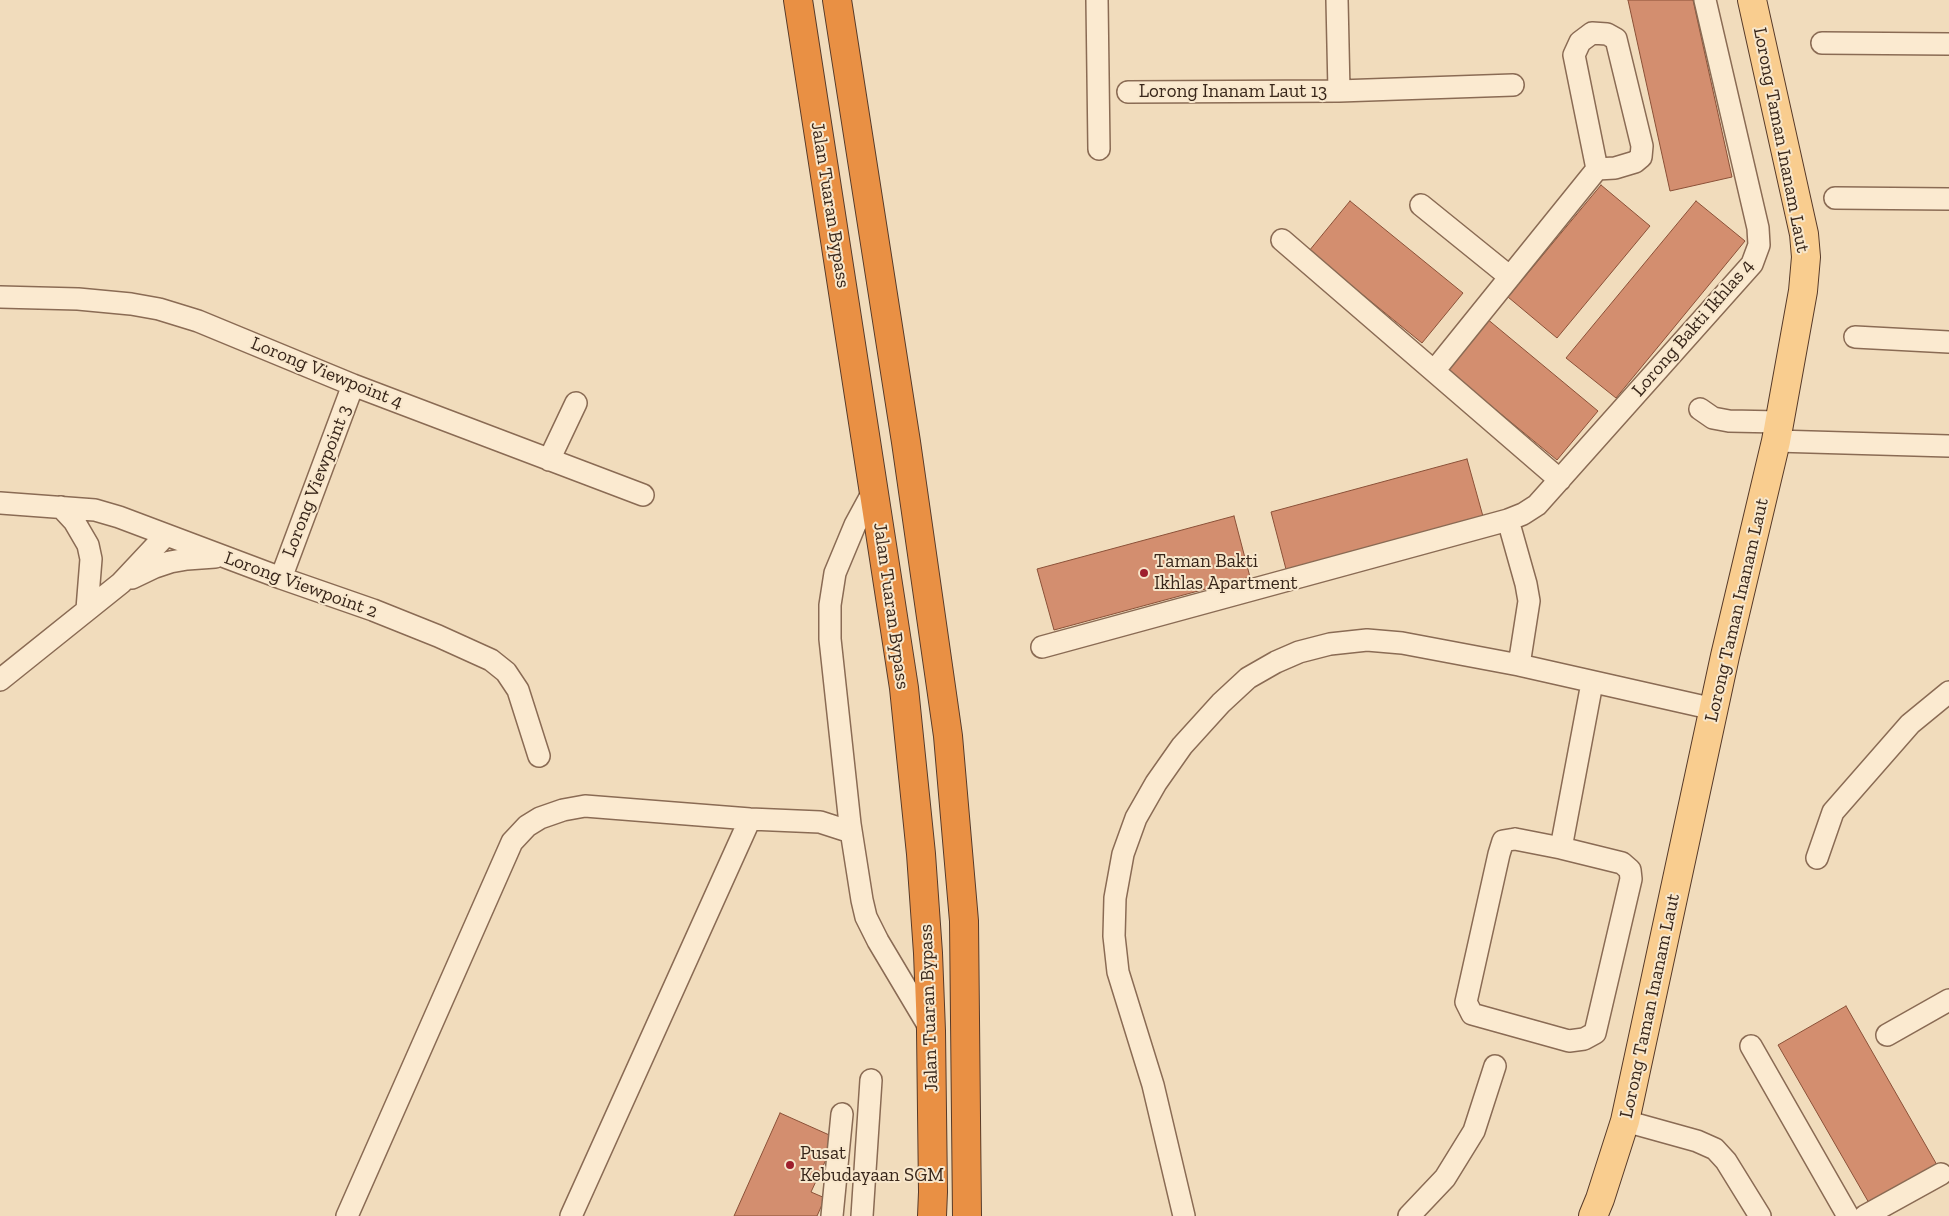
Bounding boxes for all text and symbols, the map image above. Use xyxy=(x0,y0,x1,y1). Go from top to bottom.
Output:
street label: Lorong Taman Inanam Laut xyxy=(1748,26,1814,254)
street label: Lorong Inanam Laut 13 xyxy=(1139,81,1327,103)
street label: Jalan Tuaran Bypass xyxy=(806,120,854,290)
street label: Lorong Bakti Ikhlas 4 xyxy=(1627,255,1759,401)
street label: Lorong Viewpoint 4 xyxy=(248,332,406,414)
street label: Lorong Viewpoint 3 xyxy=(277,402,357,560)
street label: Lorong Taman Inanam Laut xyxy=(1700,496,1774,724)
street label: Jalan Tuaran Bypass xyxy=(868,521,914,691)
street label: Lorong Viewpoint 2 xyxy=(221,547,381,623)
place label: Taman Bakti Ikhlas Apartment xyxy=(1154,551,1298,595)
marker: Taman Bakti Ikhlas Apartment xyxy=(1138,567,1150,579)
street label: Lorong Taman Inanam Laut xyxy=(1615,892,1685,1120)
street label: Jalan Tuaran Bypass xyxy=(915,924,943,1092)
place label: Pusat Kebudayaan SGM xyxy=(800,1143,944,1187)
marker: Pusat Kebudayaan SGM xyxy=(784,1159,796,1171)

